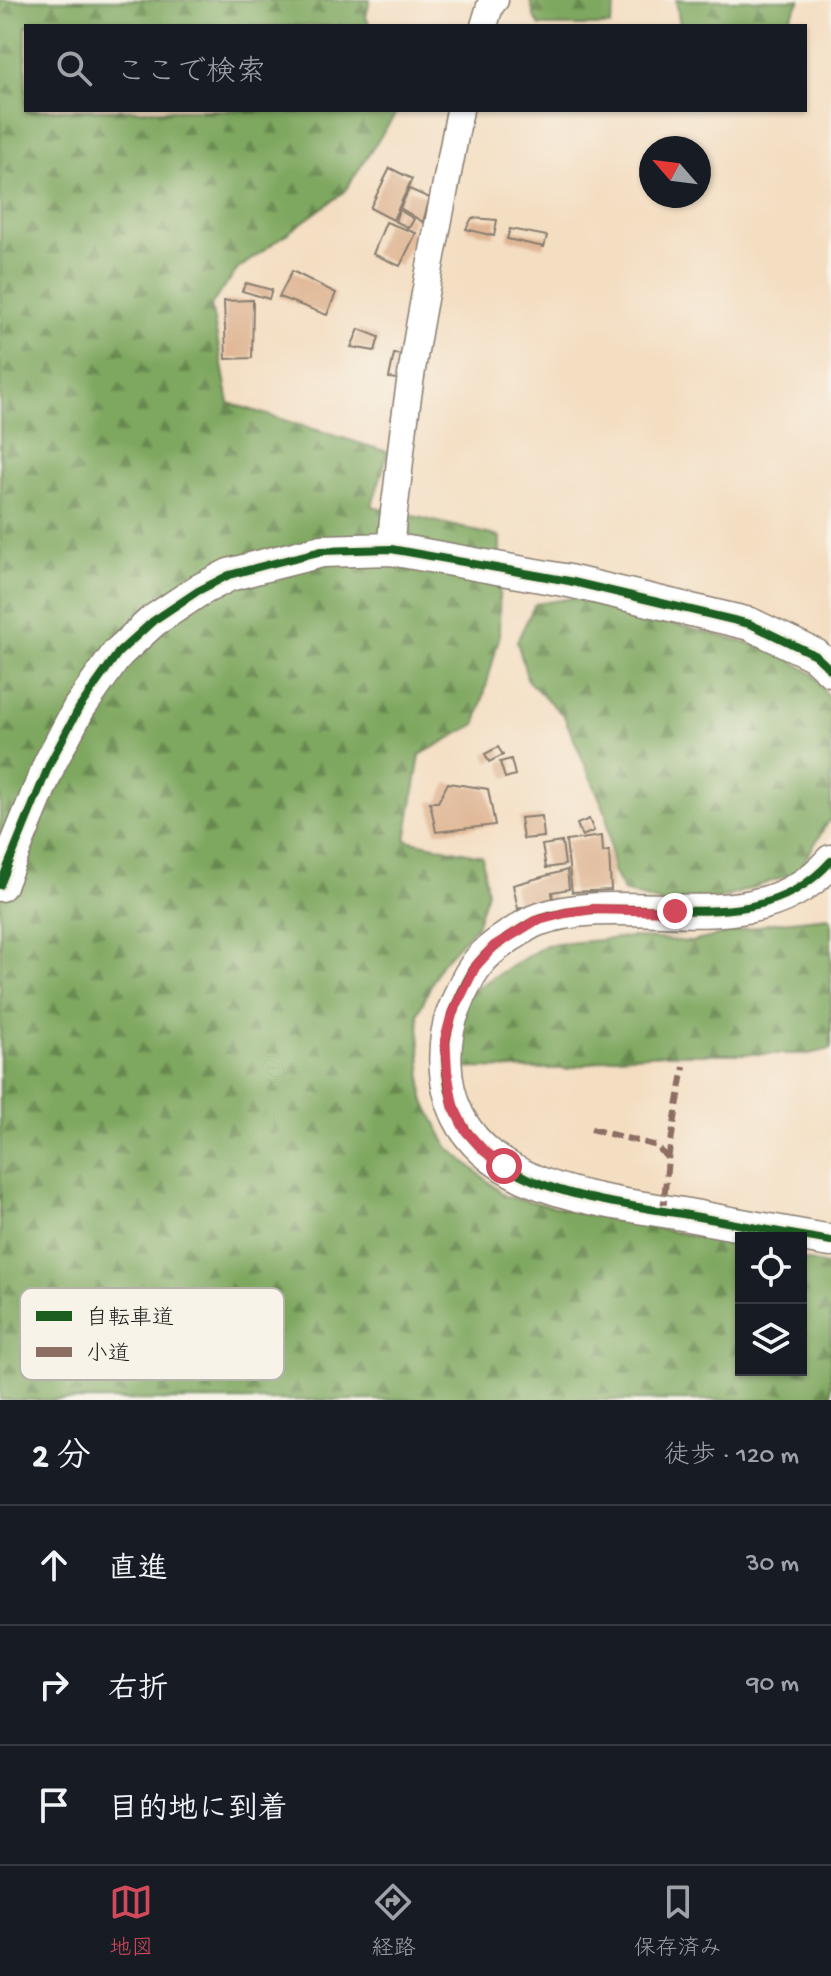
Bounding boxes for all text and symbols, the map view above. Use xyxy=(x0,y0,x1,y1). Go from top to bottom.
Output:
search box xyxy=(24,24,807,112)
icon: search xyxy=(52,46,96,90)
text: ここで検索 xyxy=(116,57,266,92)
north arrow xyxy=(639,136,711,208)
route end xyxy=(657,893,693,929)
route start xyxy=(486,1148,522,1184)
map controls xyxy=(735,1232,807,1376)
button: locate xyxy=(735,1232,807,1304)
legend xyxy=(20,1288,284,1380)
button: layers xyxy=(735,1304,807,1376)
text: 自転車道 xyxy=(86,1305,174,1333)
text: 小道 xyxy=(86,1342,130,1369)
text: 2 分 xyxy=(32,1439,91,1479)
text: 徒歩 · 120 m xyxy=(664,1442,799,1473)
icon: ahead xyxy=(32,1543,76,1587)
text: 30 m xyxy=(746,1550,799,1581)
text: 直進 xyxy=(108,1554,168,1589)
icon: right xyxy=(32,1663,76,1707)
text: 90 m xyxy=(747,1670,799,1701)
text: 右折 xyxy=(108,1674,168,1709)
icon: arrive xyxy=(32,1783,76,1827)
text: 目的地に到着 xyxy=(108,1794,288,1829)
tab: 地図 xyxy=(109,1880,153,1963)
tab: 経路 xyxy=(371,1880,416,1963)
tab: 保存済み xyxy=(634,1880,722,1963)

